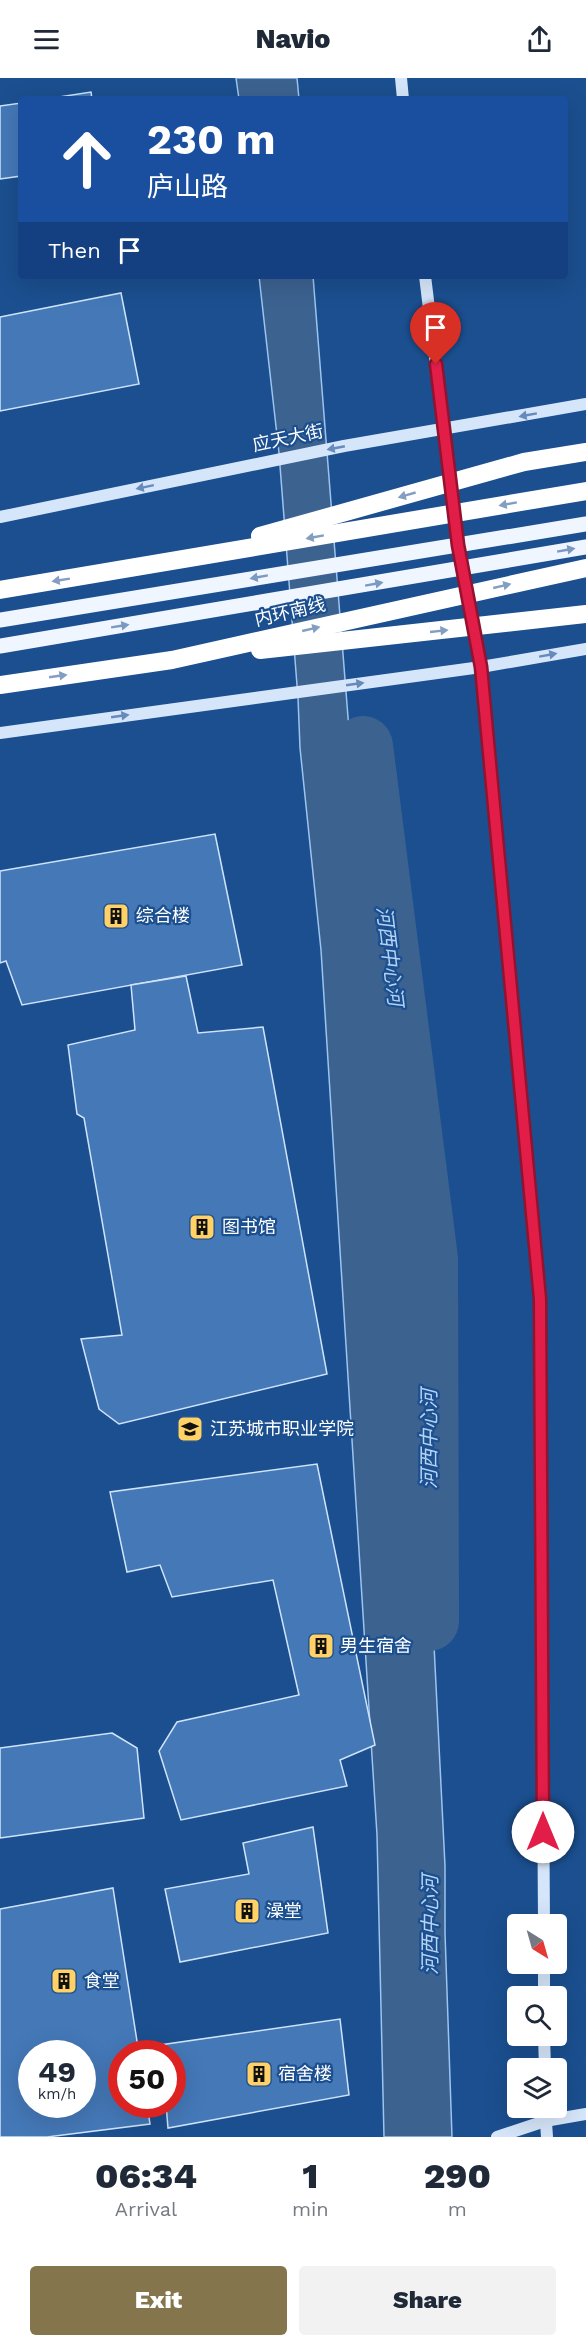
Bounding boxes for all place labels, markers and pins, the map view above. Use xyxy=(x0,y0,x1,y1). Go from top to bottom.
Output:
pin xyxy=(410,302,461,364)
building icon: 综合楼 xyxy=(101,901,131,931)
place label: 综合楼 xyxy=(136,905,190,926)
building icon: 图书馆 xyxy=(187,1212,217,1242)
place label: 图书馆 xyxy=(222,1216,276,1237)
school or university icon: 江苏城市职业学院 xyxy=(175,1414,205,1444)
place label: 江苏城市职业学院 xyxy=(210,1418,354,1439)
building icon: 男生宿舍 xyxy=(306,1631,336,1661)
place label: 男生宿舍 xyxy=(340,1635,412,1656)
building icon: 澡堂 xyxy=(232,1896,262,1926)
place label: 澡堂 xyxy=(266,1900,302,1921)
building icon: 食堂 xyxy=(49,1966,79,1996)
place label: 食堂 xyxy=(84,1970,120,1991)
building icon: 宿舍楼 xyxy=(244,2059,274,2089)
place label: 宿舍楼 xyxy=(278,2063,332,2084)

